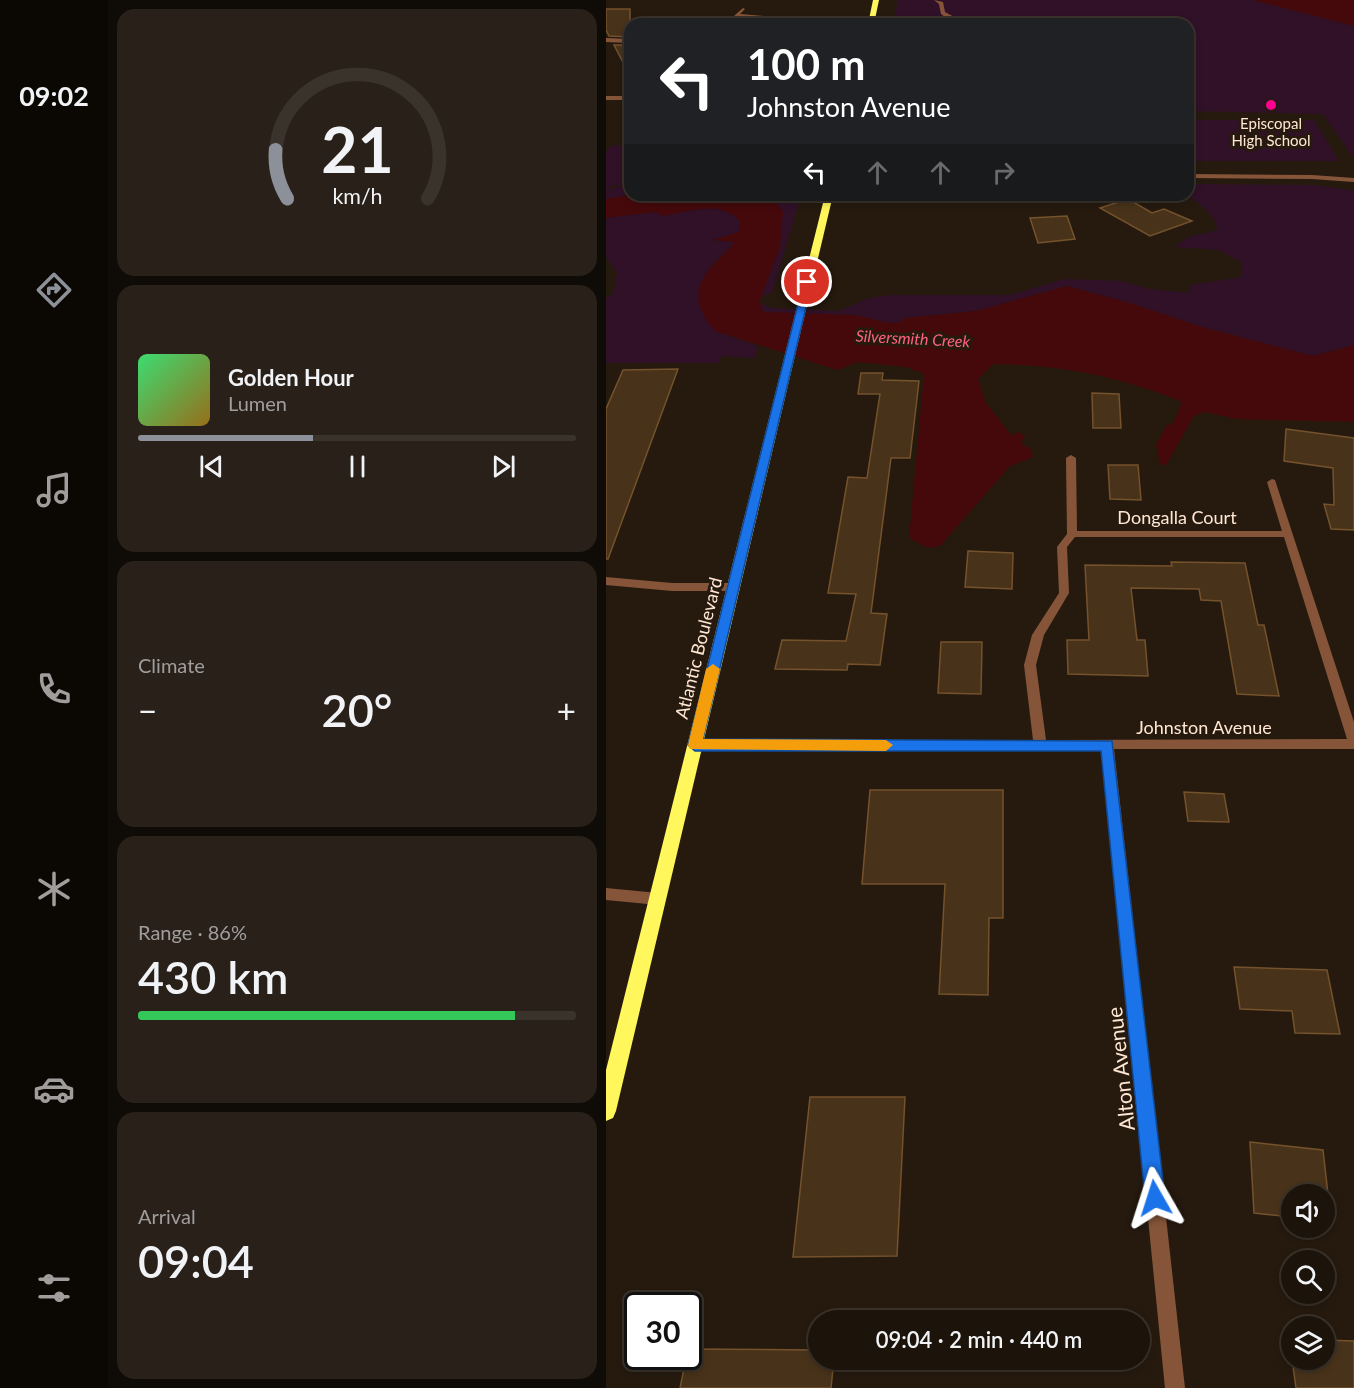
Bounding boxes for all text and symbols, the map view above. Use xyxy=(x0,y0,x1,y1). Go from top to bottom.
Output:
text: 100 m xyxy=(747,39,865,89)
icon: left xyxy=(648,42,726,120)
text: 09:02 xyxy=(19,79,89,112)
text: Johnston Avenue xyxy=(747,90,950,123)
marker: Episcopal High School xyxy=(1264,98,1278,112)
text: 21 xyxy=(321,112,393,187)
place label: Episcopal High School xyxy=(1231,114,1311,149)
icon: left xyxy=(798,156,831,189)
icon: ahead xyxy=(861,156,894,189)
icon: ahead xyxy=(924,156,957,189)
icon: right xyxy=(987,156,1020,189)
text: km/h xyxy=(332,184,382,210)
pin xyxy=(781,256,832,307)
icon: arrive xyxy=(790,265,823,298)
icon: directions xyxy=(33,269,75,311)
water label: Silversmith Creek xyxy=(855,326,971,351)
text: Golden Hour xyxy=(228,364,354,391)
text: Lumen xyxy=(228,391,287,415)
icon: previous xyxy=(195,450,228,483)
icon: pause xyxy=(341,450,374,483)
icon: next xyxy=(487,450,520,483)
icon: music xyxy=(33,469,75,511)
street label: Dongalla Court xyxy=(1117,506,1237,528)
street label: Atlantic Boulevard xyxy=(670,575,726,721)
text: Climate xyxy=(138,653,205,677)
icon: phone xyxy=(33,668,75,710)
text: 20° xyxy=(322,683,392,737)
text: − xyxy=(138,690,157,730)
text: + xyxy=(557,690,576,730)
street label: Johnston Avenue xyxy=(1136,716,1272,738)
icon: climate xyxy=(33,868,75,910)
text: Range · 86% xyxy=(138,920,247,944)
text: 430 km xyxy=(138,950,288,1004)
street label: Alton Avenue xyxy=(1101,1006,1139,1132)
icon: car xyxy=(33,1068,75,1110)
position arrow xyxy=(1123,1166,1187,1230)
map controls xyxy=(1281,1184,1335,1370)
button: sound xyxy=(1281,1184,1335,1238)
text: Arrival xyxy=(138,1204,196,1228)
text: 09:04 xyxy=(138,1234,254,1288)
button: search xyxy=(1281,1250,1335,1304)
icon: filters xyxy=(33,1267,75,1309)
speed limit sign: 30 xyxy=(624,1292,702,1370)
button: layers xyxy=(1281,1316,1335,1370)
text: 09:04 · 2 min · 440 m xyxy=(876,1326,1082,1353)

